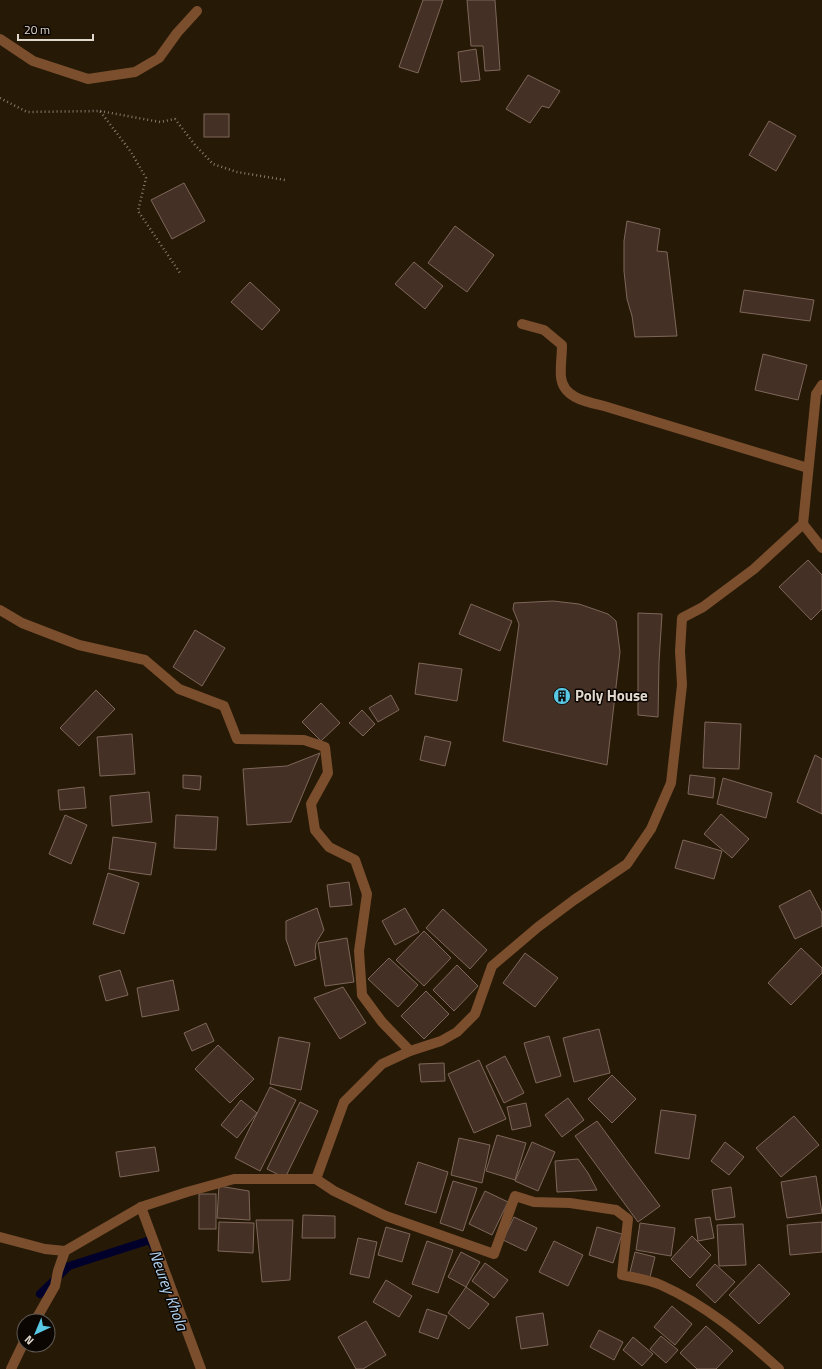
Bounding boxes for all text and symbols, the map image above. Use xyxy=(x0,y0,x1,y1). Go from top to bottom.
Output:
scale bar xyxy=(18,16,93,42)
text: 20 m xyxy=(24,20,50,39)
place label: Poly House xyxy=(575,684,648,707)
building icon: Poly House xyxy=(552,686,572,706)
water label: Neurey Khola xyxy=(143,1246,195,1334)
north arrow xyxy=(16,1313,56,1353)
text: N xyxy=(21,1332,37,1349)

